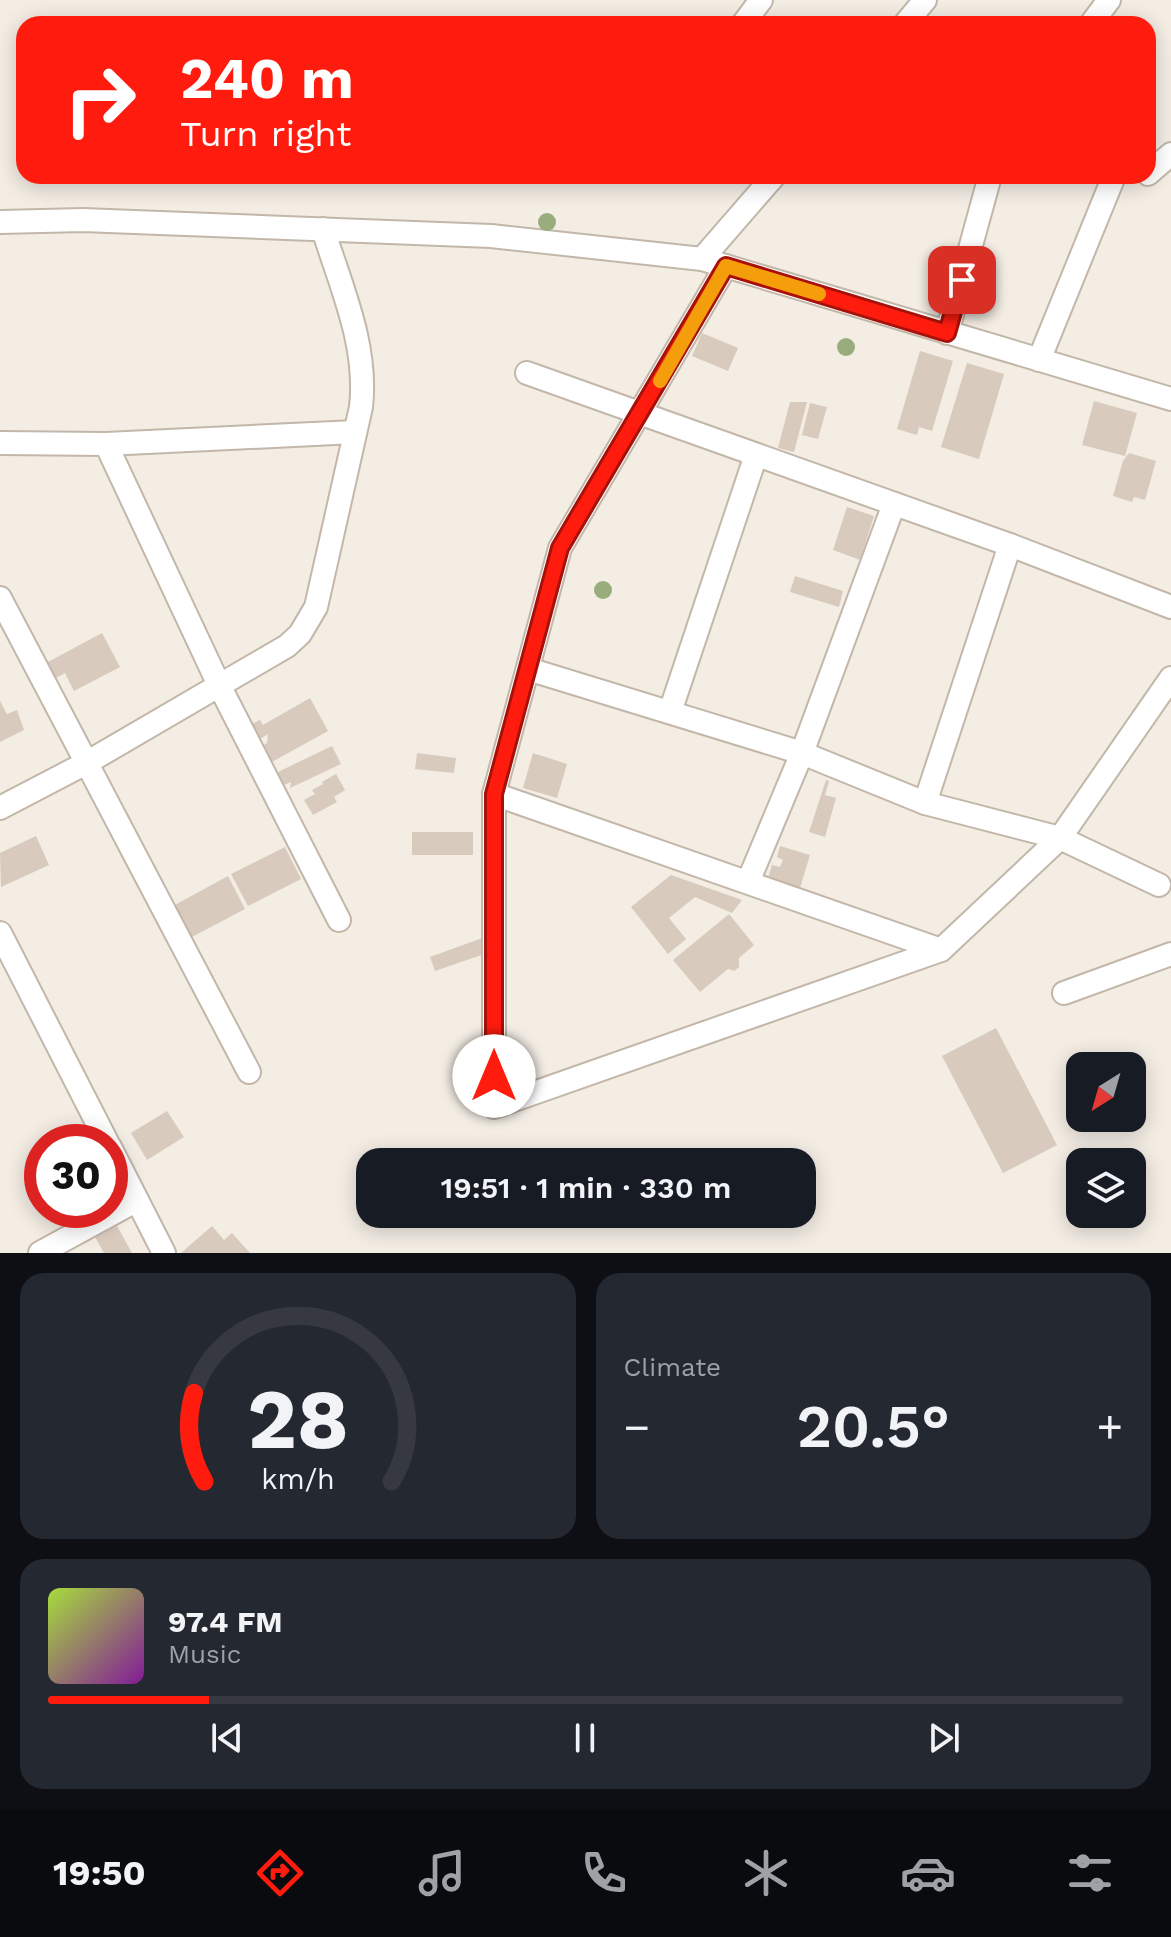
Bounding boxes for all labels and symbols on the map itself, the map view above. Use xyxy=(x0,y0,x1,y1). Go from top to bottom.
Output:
pin xyxy=(928,246,996,314)
position arrow xyxy=(452,1034,536,1118)
north arrow xyxy=(1066,1052,1146,1132)
speed limit sign: 30 xyxy=(24,1124,128,1228)

